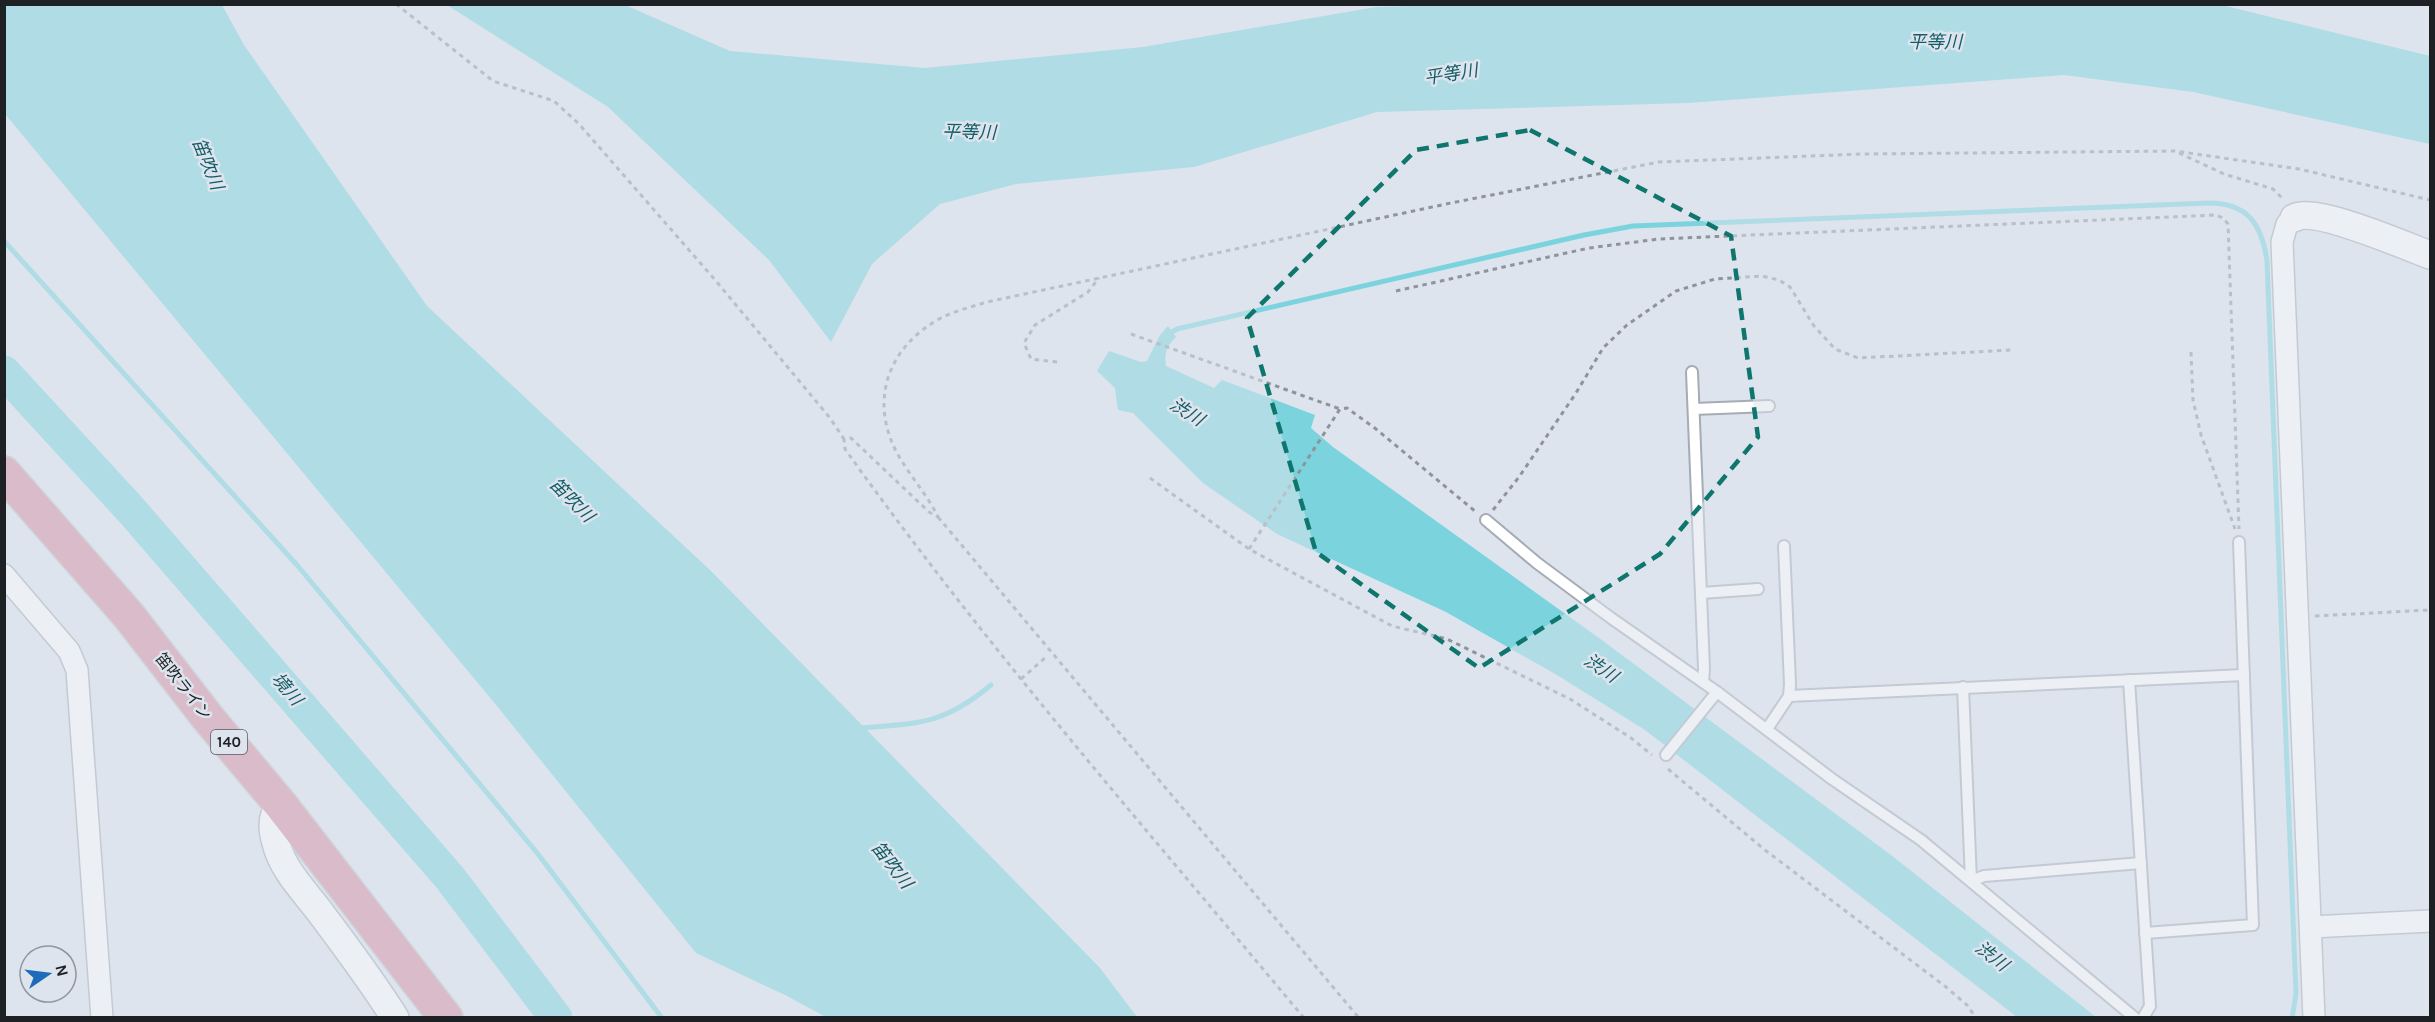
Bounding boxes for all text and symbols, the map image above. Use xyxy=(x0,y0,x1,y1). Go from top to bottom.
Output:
water label: 平等川 xyxy=(1908,31,1964,53)
water label: 平等川 xyxy=(1423,59,1481,89)
water label: 平等川 xyxy=(942,121,998,144)
water label: 笛吹川 xyxy=(188,135,229,195)
water label: 渋川 xyxy=(1166,393,1210,432)
water label: 笛吹川 xyxy=(545,473,600,528)
street label: 笛吹ライン xyxy=(151,649,216,724)
water label: 渋川 xyxy=(1580,649,1624,688)
water label: 境川 xyxy=(267,668,308,711)
road number: 140 xyxy=(211,730,247,754)
water label: 笛吹川 xyxy=(867,837,919,895)
water label: 渋川 xyxy=(1971,936,2015,977)
north arrow xyxy=(18,944,78,1004)
text: N xyxy=(51,963,73,978)

